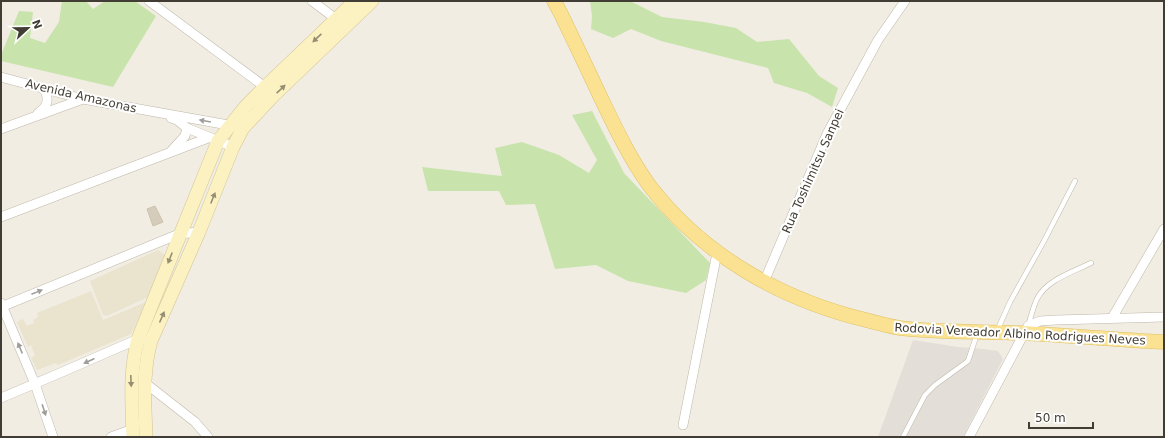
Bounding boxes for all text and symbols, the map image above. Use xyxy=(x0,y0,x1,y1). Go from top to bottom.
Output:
north arrow xyxy=(8,8,48,48)
text: N xyxy=(29,18,45,31)
one-way arrow xyxy=(312,33,322,42)
street label: Avenida Amazonas xyxy=(24,76,138,116)
one-way arrow xyxy=(276,85,285,94)
street label: Rua Toshimitsu Sanpei xyxy=(779,107,847,235)
one-way arrow xyxy=(199,118,211,124)
one-way arrow xyxy=(210,191,216,203)
one-way arrow xyxy=(166,252,172,264)
one-way arrow xyxy=(32,289,43,295)
one-way arrow xyxy=(158,311,165,323)
street label: Rodovia Vereador Albino Rodrigues Neves xyxy=(894,320,1146,348)
one-way arrow xyxy=(17,342,23,353)
one-way arrow xyxy=(84,358,95,364)
one-way arrow xyxy=(128,375,135,387)
scale bar xyxy=(1029,404,1093,430)
one-way arrow xyxy=(41,405,47,417)
text: 50 m xyxy=(1035,411,1066,425)

